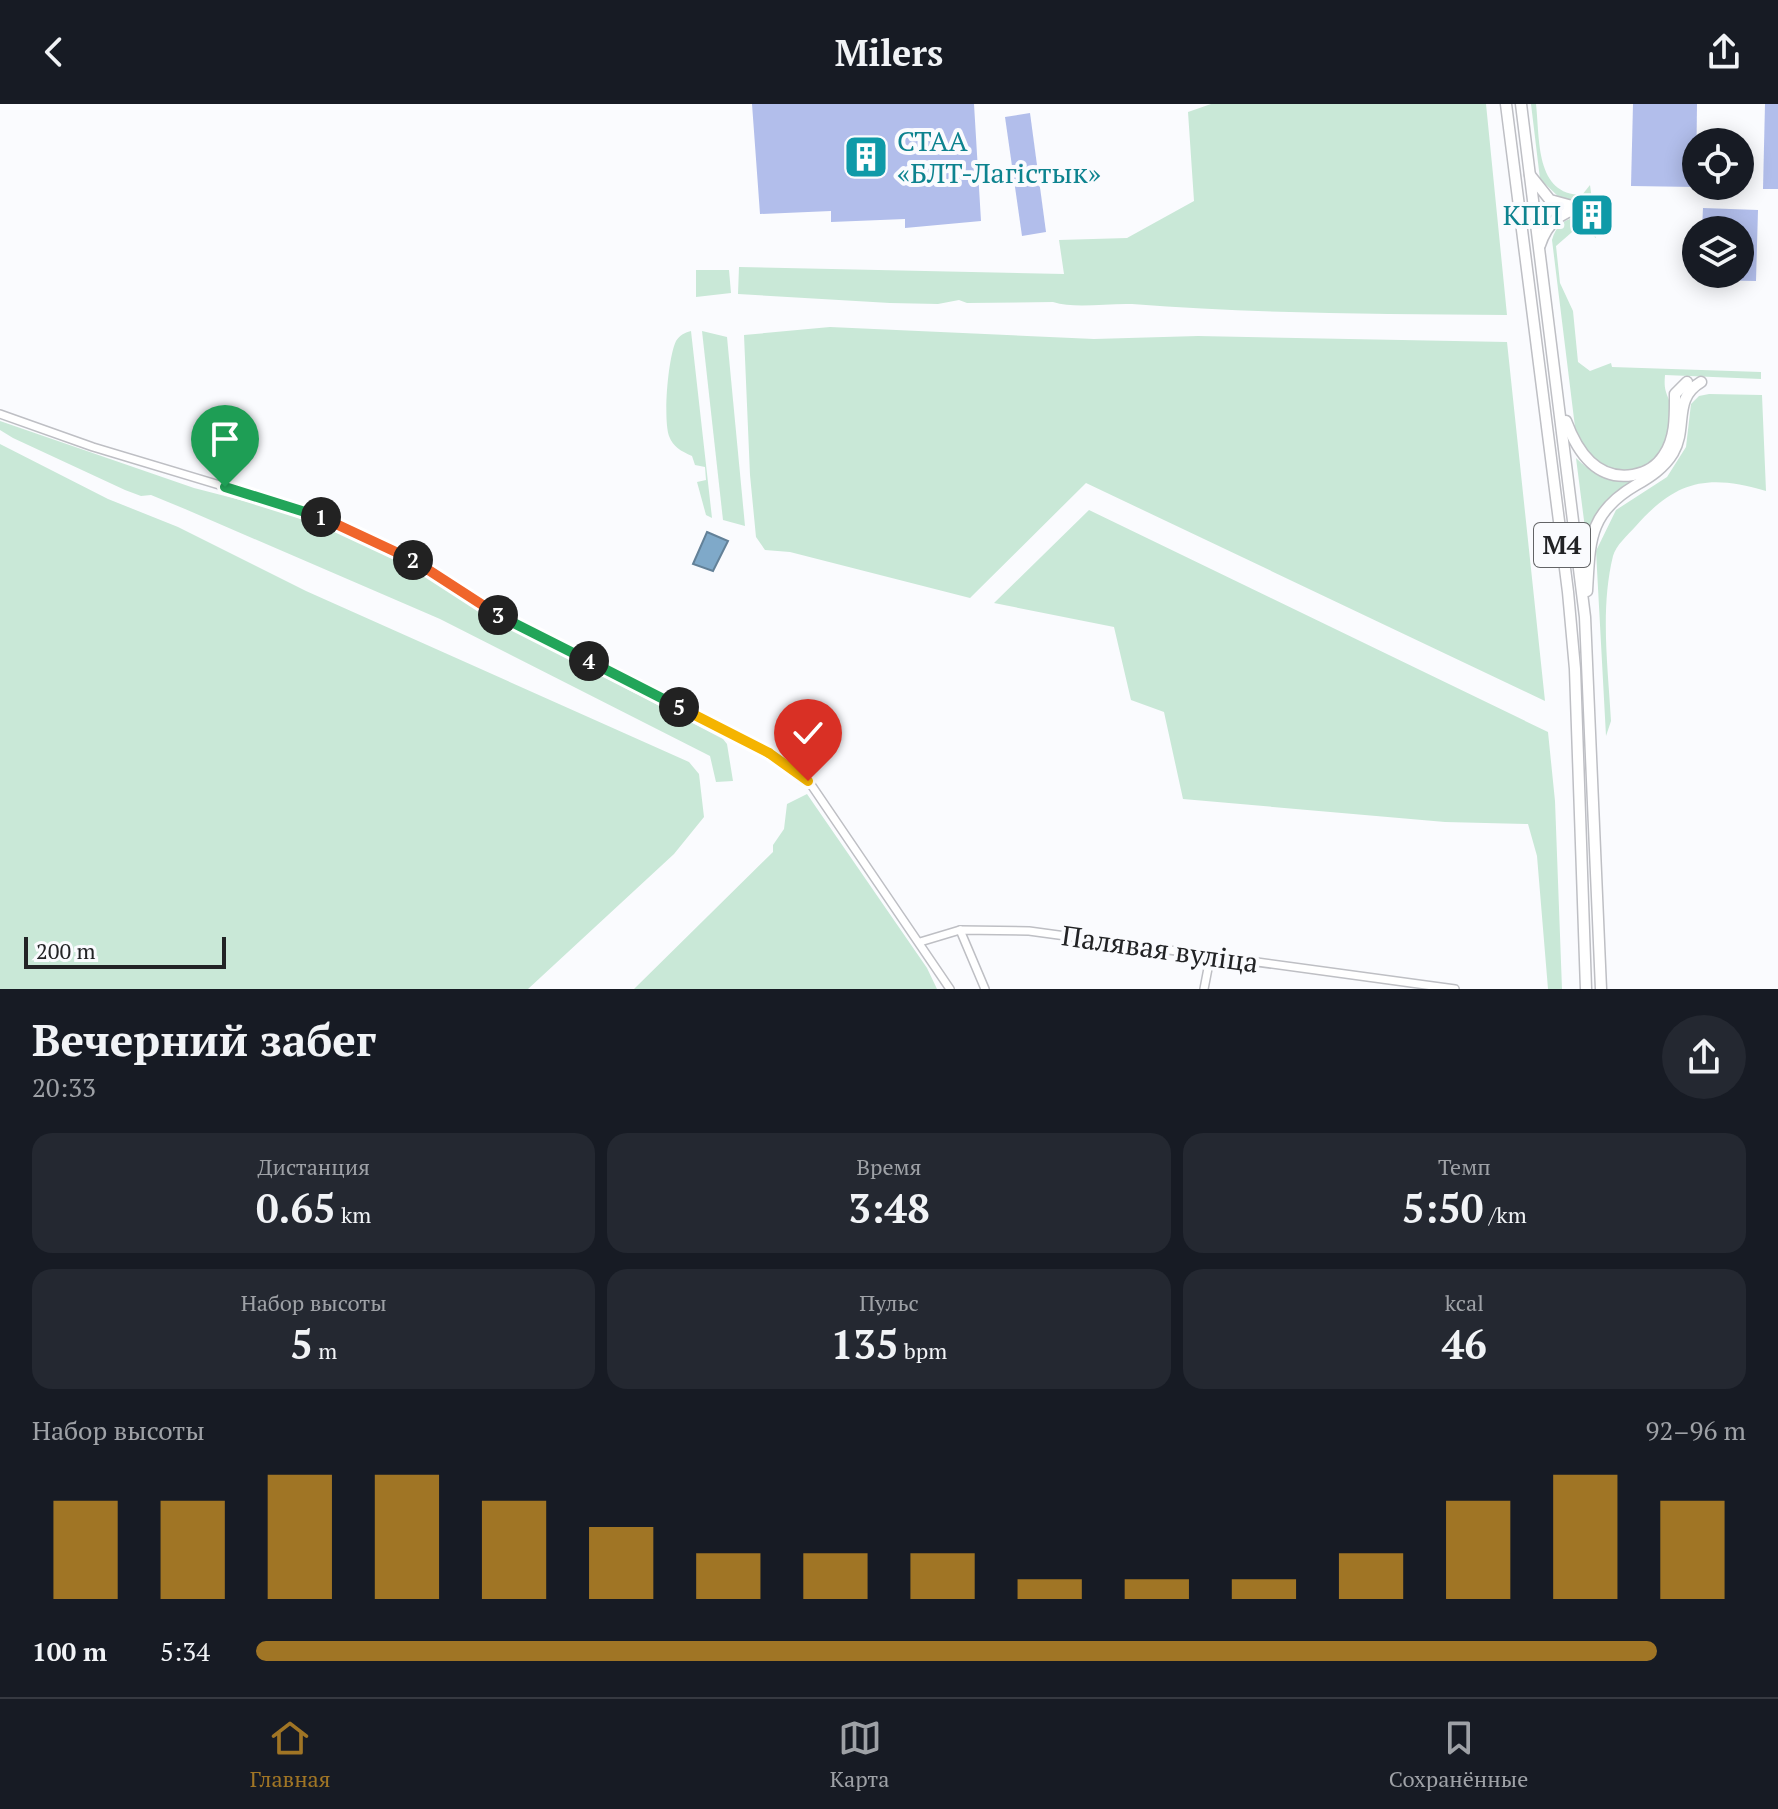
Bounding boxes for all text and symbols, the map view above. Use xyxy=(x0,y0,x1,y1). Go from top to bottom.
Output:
text: Milers xyxy=(835,29,943,76)
icon: back xyxy=(32,30,76,74)
icon: share xyxy=(1702,30,1746,74)
place label: СТАА «БЛТ-Лагістык» xyxy=(897,122,1101,191)
map controls xyxy=(1682,128,1754,288)
button: locate xyxy=(1682,128,1754,200)
building icon: СТАА «БЛТ-Лагістык» xyxy=(842,133,890,181)
building icon: КПП xyxy=(1568,191,1616,239)
place label: КПП xyxy=(1503,196,1561,233)
button: layers xyxy=(1682,216,1754,288)
pin xyxy=(191,405,259,487)
icon: arrive xyxy=(203,417,247,461)
pin: 1 xyxy=(301,497,341,537)
text: 1 xyxy=(315,502,327,531)
road number: М4 xyxy=(1534,523,1590,567)
pin: 2 xyxy=(393,540,433,580)
text: 2 xyxy=(407,545,419,574)
pin: 3 xyxy=(478,595,518,635)
text: 3 xyxy=(492,600,504,629)
pin: 4 xyxy=(569,641,609,681)
text: 4 xyxy=(583,646,595,675)
pin: 5 xyxy=(659,687,699,727)
text: 5 xyxy=(673,692,685,721)
pin xyxy=(774,699,842,781)
icon: check xyxy=(786,711,830,755)
street label: Палявая вуліца xyxy=(1059,916,1261,981)
scale bar xyxy=(24,933,226,969)
text: 200 m xyxy=(36,936,96,965)
text: Вечерний забег xyxy=(32,1010,376,1069)
button: share xyxy=(1662,1015,1746,1099)
text: 20:33 xyxy=(32,1070,96,1104)
text: Дистанция xyxy=(257,1152,370,1181)
text: Время xyxy=(857,1152,921,1181)
text: Темп xyxy=(1438,1152,1491,1181)
text: 0.65 xyxy=(256,1181,336,1234)
text: 3:48 xyxy=(848,1181,930,1234)
text: 5:50 xyxy=(1402,1181,1483,1234)
text: km xyxy=(336,1200,371,1229)
text: /km xyxy=(1483,1200,1527,1229)
text: Набор высоты xyxy=(241,1288,387,1317)
text: Пульс xyxy=(859,1288,919,1317)
text: kcal xyxy=(1445,1288,1484,1317)
text: 5 xyxy=(290,1317,313,1370)
text: 135 xyxy=(831,1317,899,1370)
text: 46 xyxy=(1442,1317,1487,1370)
text: m xyxy=(313,1336,337,1365)
text: bpm xyxy=(899,1336,947,1365)
text: Набор высоты xyxy=(32,1413,205,1447)
text: 92–96 m xyxy=(1646,1413,1746,1447)
text: 100 m xyxy=(32,1634,107,1668)
text: 5:34 xyxy=(160,1634,210,1668)
tab: Главная xyxy=(250,1716,330,1793)
tab: Карта xyxy=(830,1716,889,1793)
tab: Сохранённые xyxy=(1389,1716,1528,1793)

